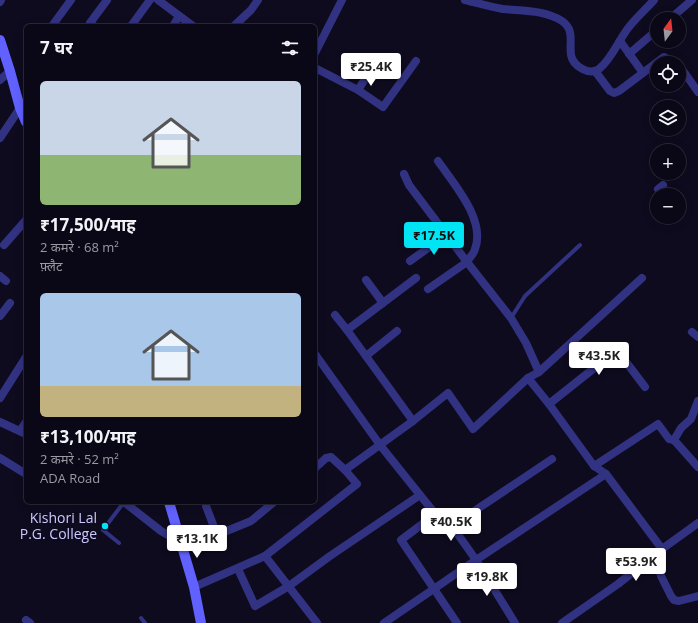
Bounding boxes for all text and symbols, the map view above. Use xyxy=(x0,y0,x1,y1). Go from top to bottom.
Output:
north arrow xyxy=(650,12,686,48)
map controls xyxy=(650,12,686,224)
text: 7 घर xyxy=(40,36,73,59)
icon: filters xyxy=(279,37,301,59)
pin: ₹25.4K xyxy=(338,53,404,87)
button: locate xyxy=(650,56,686,92)
text: ₹25.4K xyxy=(350,57,392,75)
button: layers xyxy=(650,100,686,136)
icon: home xyxy=(135,107,207,179)
button: + xyxy=(650,144,686,180)
button: − xyxy=(650,188,686,224)
text: ₹17,500/माह xyxy=(40,213,136,236)
pin: ₹17.5K xyxy=(401,222,467,256)
text: ₹17.5K xyxy=(413,226,455,244)
text: 2 कमरे · 68 m² xyxy=(40,238,119,256)
text: फ़्लैट xyxy=(40,257,63,275)
icon: home xyxy=(135,319,207,391)
pin: ₹43.5K xyxy=(566,342,632,376)
text: ₹43.5K xyxy=(578,346,620,364)
text: ₹13,100/माह xyxy=(40,425,136,448)
text: 2 कमरे · 52 m² xyxy=(40,450,119,468)
text: ADA Road xyxy=(40,469,100,487)
place label: Kishori Lal P.G. College xyxy=(20,508,97,543)
pin: ₹40.5K xyxy=(418,508,484,542)
text: ₹40.5K xyxy=(430,512,472,530)
marker: Kishori Lal P.G. College xyxy=(100,521,110,531)
pin: ₹13.1K xyxy=(164,525,230,559)
text: ₹13.1K xyxy=(176,529,218,547)
pin: ₹53.9K xyxy=(603,548,669,582)
text: ₹53.9K xyxy=(615,552,657,570)
pin: ₹19.8K xyxy=(454,563,520,597)
text: ₹19.8K xyxy=(466,567,508,585)

